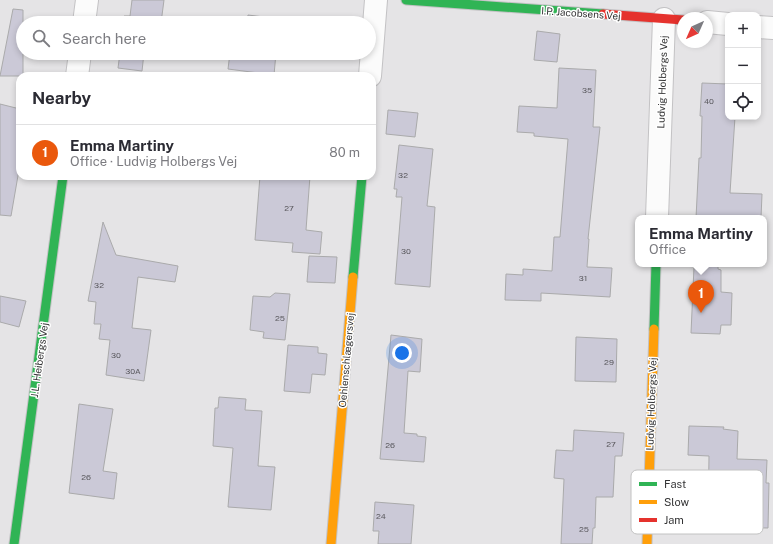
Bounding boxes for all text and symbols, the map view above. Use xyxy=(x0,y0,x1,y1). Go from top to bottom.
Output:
street label: I.P. Jacobsens Vej xyxy=(541,4,621,22)
north arrow xyxy=(677,12,713,48)
map controls xyxy=(725,12,761,120)
button: + xyxy=(725,12,761,48)
search box xyxy=(16,16,376,60)
icon: search xyxy=(30,27,52,49)
text: Search here xyxy=(62,30,146,47)
street label: Ludvig Holbergs Vej xyxy=(654,35,670,129)
button: − xyxy=(725,48,761,84)
button: locate xyxy=(725,84,761,120)
house number: 35 xyxy=(582,85,592,95)
text: Nearby xyxy=(32,88,91,108)
house number: 40 xyxy=(704,96,714,106)
text: Emma Martiny xyxy=(70,137,174,154)
text: 1 xyxy=(42,145,48,160)
text: 80 m xyxy=(329,145,360,160)
text: Office · Ludvig Holbergs Vej xyxy=(70,154,237,169)
house number: 32 xyxy=(398,170,408,180)
house number: 27 xyxy=(284,203,294,213)
popup xyxy=(635,215,767,267)
text: Emma Martiny xyxy=(649,225,753,242)
text: Office xyxy=(649,242,686,257)
house number: 30 xyxy=(401,246,411,256)
house number: 31 xyxy=(579,273,587,283)
house number: 32 xyxy=(94,280,104,290)
pin: 1 xyxy=(688,280,714,313)
street label: Oehlenschlægersvej xyxy=(336,312,356,408)
house number: 25 xyxy=(275,313,285,323)
street label: J.L. Heibergs Vej xyxy=(28,322,50,398)
your location xyxy=(392,343,412,363)
house number: 30 xyxy=(111,350,121,360)
house number: 29 xyxy=(604,357,614,367)
street label: Ludvig Holbergs Vej xyxy=(643,357,659,451)
house number: 30A xyxy=(125,366,141,376)
house number: 27 xyxy=(606,439,616,449)
house number: 26 xyxy=(385,440,395,450)
legend xyxy=(631,470,763,534)
house number: 26 xyxy=(81,472,91,482)
text: Fast xyxy=(664,478,686,490)
text: Slow xyxy=(664,496,690,508)
house number: 24 xyxy=(376,511,386,521)
text: Jam xyxy=(664,514,684,526)
house number: 25 xyxy=(579,524,589,534)

